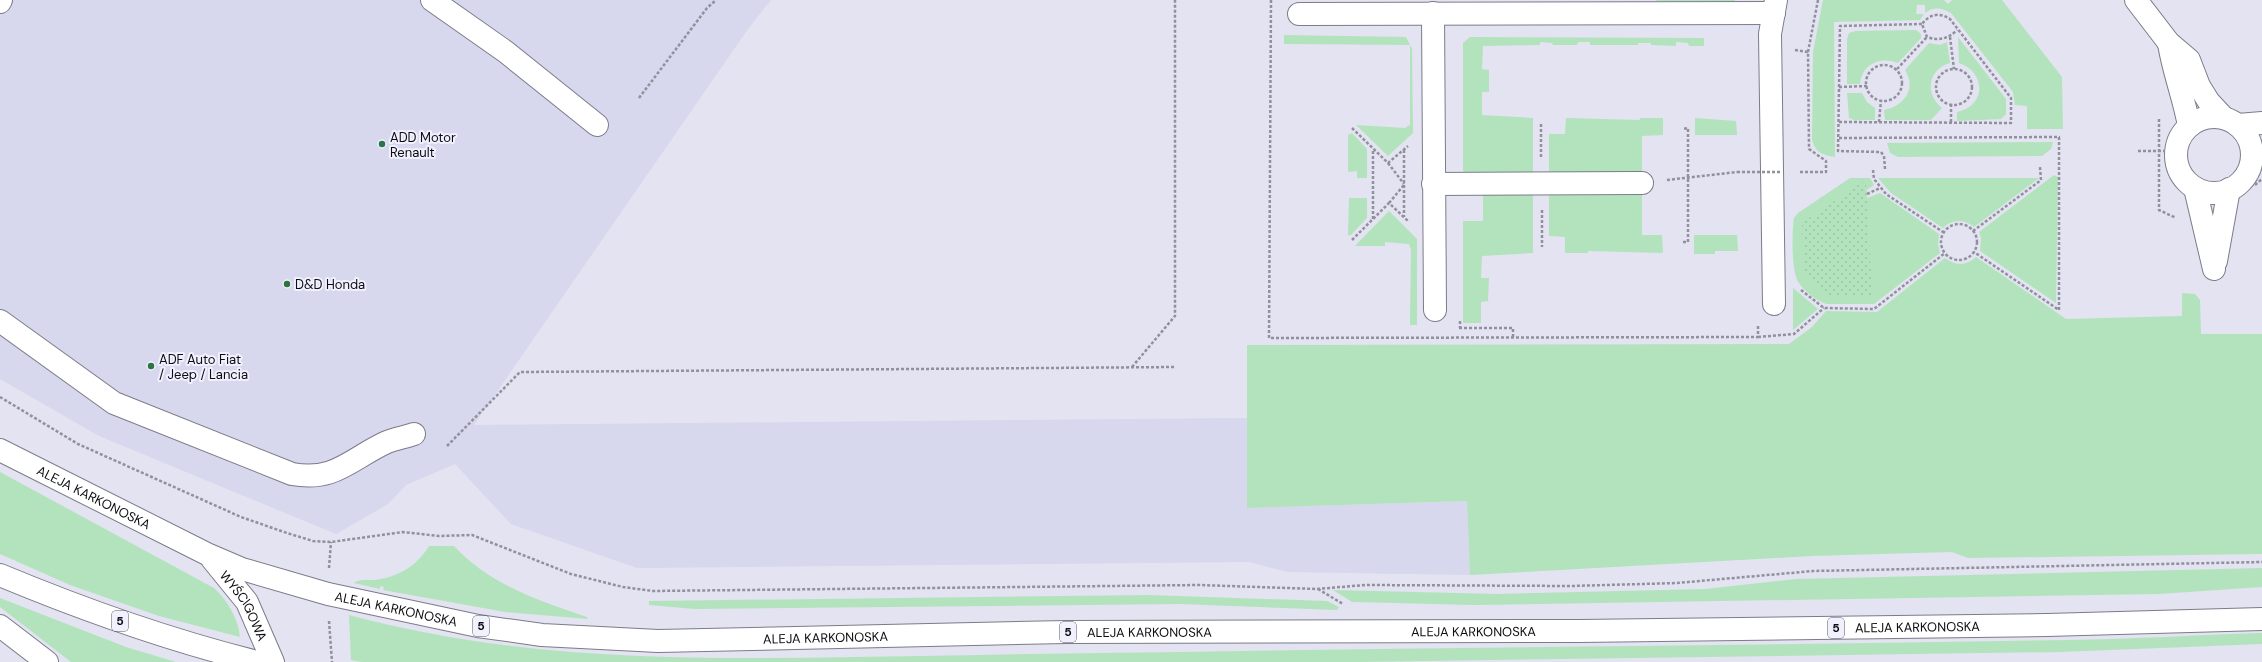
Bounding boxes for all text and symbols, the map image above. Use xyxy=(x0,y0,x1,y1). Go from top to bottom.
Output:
place label: ADD Motor Renault xyxy=(390,129,456,161)
marker: ADD Motor Renault xyxy=(377,139,387,149)
place label: D&D Honda xyxy=(295,276,365,293)
marker: D&D Honda xyxy=(282,279,292,289)
place label: ADF Auto Fiat / Jeep / Lancia xyxy=(159,351,248,383)
marker: ADF Auto Fiat / Jeep / Lancia xyxy=(146,361,156,371)
street label: ALEJA KARKONOSKA xyxy=(34,461,154,533)
street label: WYŚCIGOWA xyxy=(216,567,271,644)
street label: ALEJA KARKONOSKA xyxy=(333,587,459,630)
road number: 5 xyxy=(112,611,128,631)
road number: 5 xyxy=(473,616,489,636)
street label: ALEJA KARKONOSKA xyxy=(1855,617,1980,636)
road number: 5 xyxy=(1828,618,1844,638)
road number: 5 xyxy=(1060,622,1076,642)
street label: ALEJA KARKONOSKA xyxy=(1087,623,1212,640)
street label: ALEJA KARKONOSKA xyxy=(1411,623,1536,640)
street label: ALEJA KARKONOSKA xyxy=(763,627,889,647)

